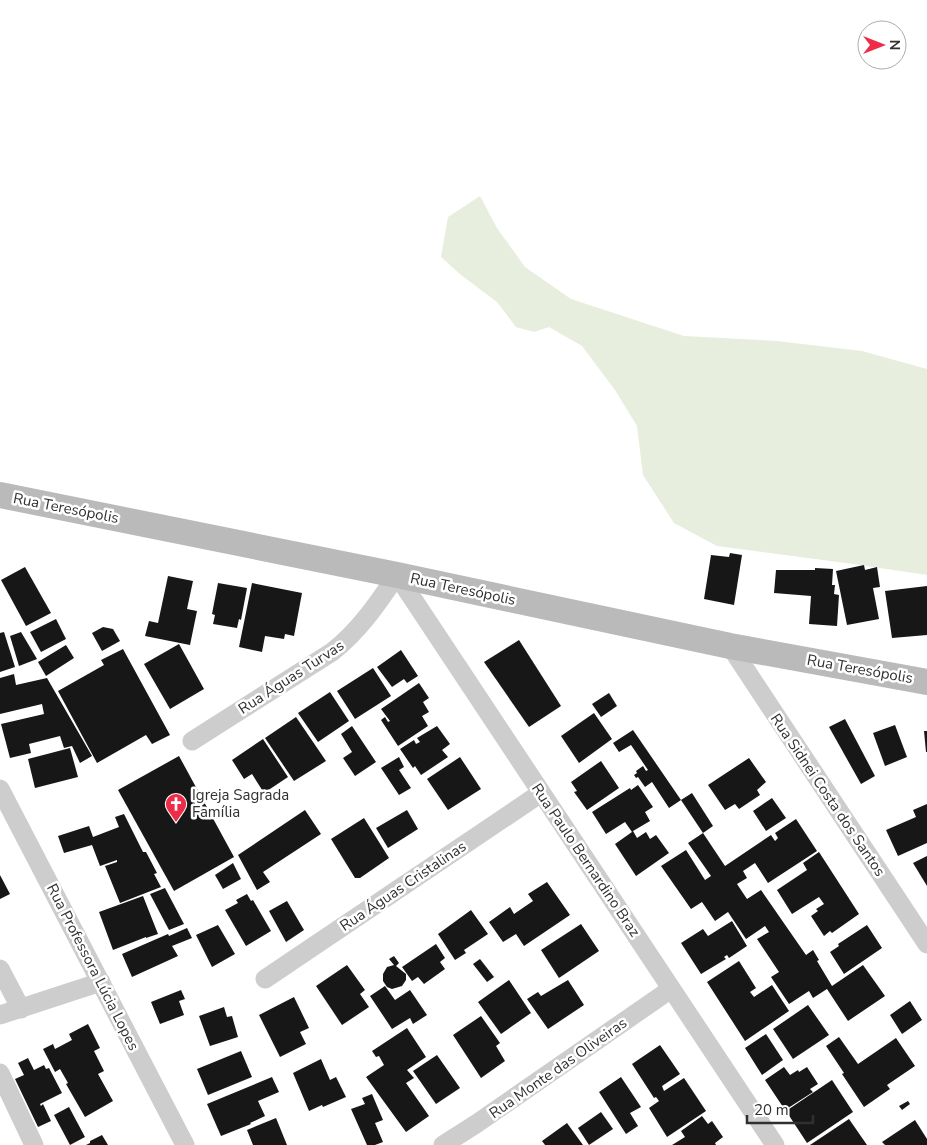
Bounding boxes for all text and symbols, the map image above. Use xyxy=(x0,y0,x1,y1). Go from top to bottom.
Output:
north arrow xyxy=(857,20,907,70)
text: N xyxy=(885,40,904,50)
street label: Rua Teresópolis xyxy=(11,488,121,528)
street label: Rua Teresópolis xyxy=(409,568,517,610)
street label: Rua Águas Turvas xyxy=(234,635,348,719)
street label: Rua Teresópolis xyxy=(805,650,915,688)
street label: Rua Sidnei Costa dos Santos xyxy=(766,710,890,880)
street label: Rua Paulo Bernardino Braz xyxy=(527,779,645,941)
place label: Igreja Sagrada Família xyxy=(192,785,289,822)
church icon: Igreja Sagrada Família xyxy=(164,792,188,823)
street label: Rua Águas Cristalinas xyxy=(336,836,470,936)
street label: Rua Professora Lúcia Lopes xyxy=(42,880,144,1054)
street label: Rua Monte das Oliveiras xyxy=(485,1013,631,1123)
scale bar xyxy=(747,1092,813,1124)
text: 20 m xyxy=(754,1100,789,1120)

